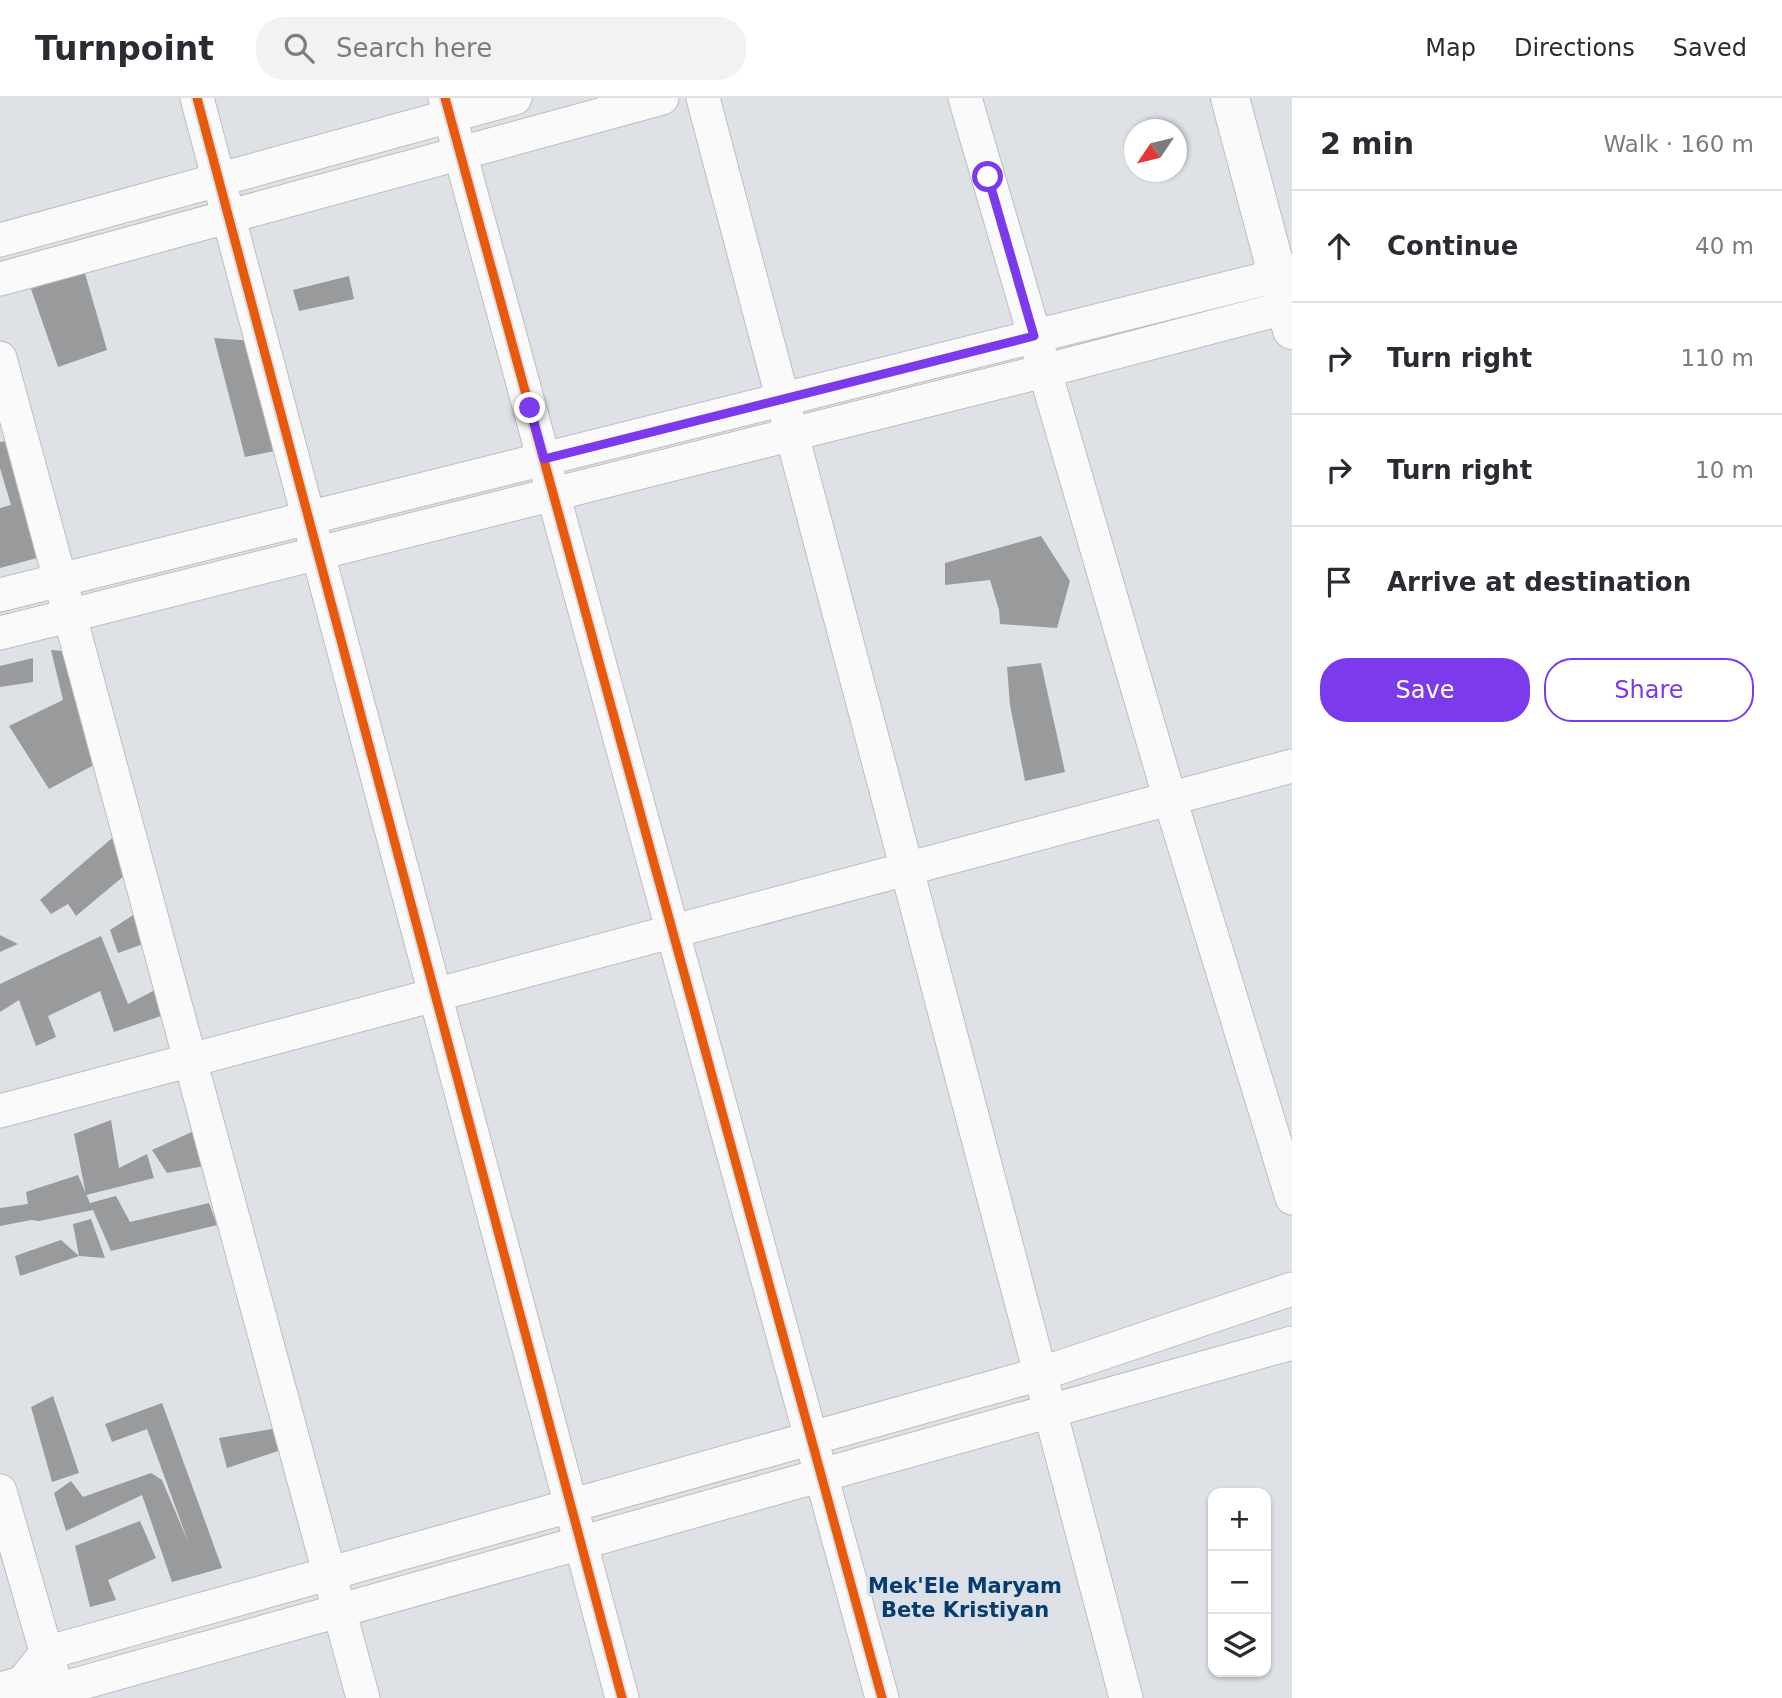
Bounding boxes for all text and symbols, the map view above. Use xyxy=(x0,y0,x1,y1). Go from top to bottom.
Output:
search box xyxy=(256,17,746,80)
text: Turnpoint xyxy=(35,29,214,68)
icon: search xyxy=(280,29,318,67)
text: Search here xyxy=(336,33,492,63)
text: Map xyxy=(1425,34,1476,62)
text: Directions xyxy=(1514,34,1635,62)
text: Saved xyxy=(1673,34,1747,62)
north arrow xyxy=(1124,119,1187,182)
text: 2 min xyxy=(1320,126,1414,161)
text: Walk · 160 m xyxy=(1603,131,1754,157)
route start xyxy=(972,161,1003,192)
icon: ahead xyxy=(1320,227,1358,265)
text: Continue xyxy=(1387,231,1518,261)
text: 40 m xyxy=(1695,233,1754,259)
icon: right xyxy=(1320,339,1358,377)
text: Turn right xyxy=(1387,343,1532,373)
text: 110 m xyxy=(1680,345,1754,371)
route end xyxy=(514,392,545,423)
icon: right xyxy=(1320,451,1358,489)
text: Turn right xyxy=(1387,455,1532,485)
text: 10 m xyxy=(1695,457,1754,483)
icon: arrive xyxy=(1320,563,1358,601)
text: Arrive at destination xyxy=(1387,567,1691,597)
button: Save xyxy=(1320,658,1530,722)
button: Share xyxy=(1544,658,1754,722)
map controls xyxy=(1208,1488,1271,1677)
button: + xyxy=(1208,1488,1271,1551)
button: − xyxy=(1208,1551,1271,1614)
district label: Mek'Ele Maryam Bete Kristiyan xyxy=(868,1574,1062,1622)
button: layers xyxy=(1208,1614,1271,1677)

